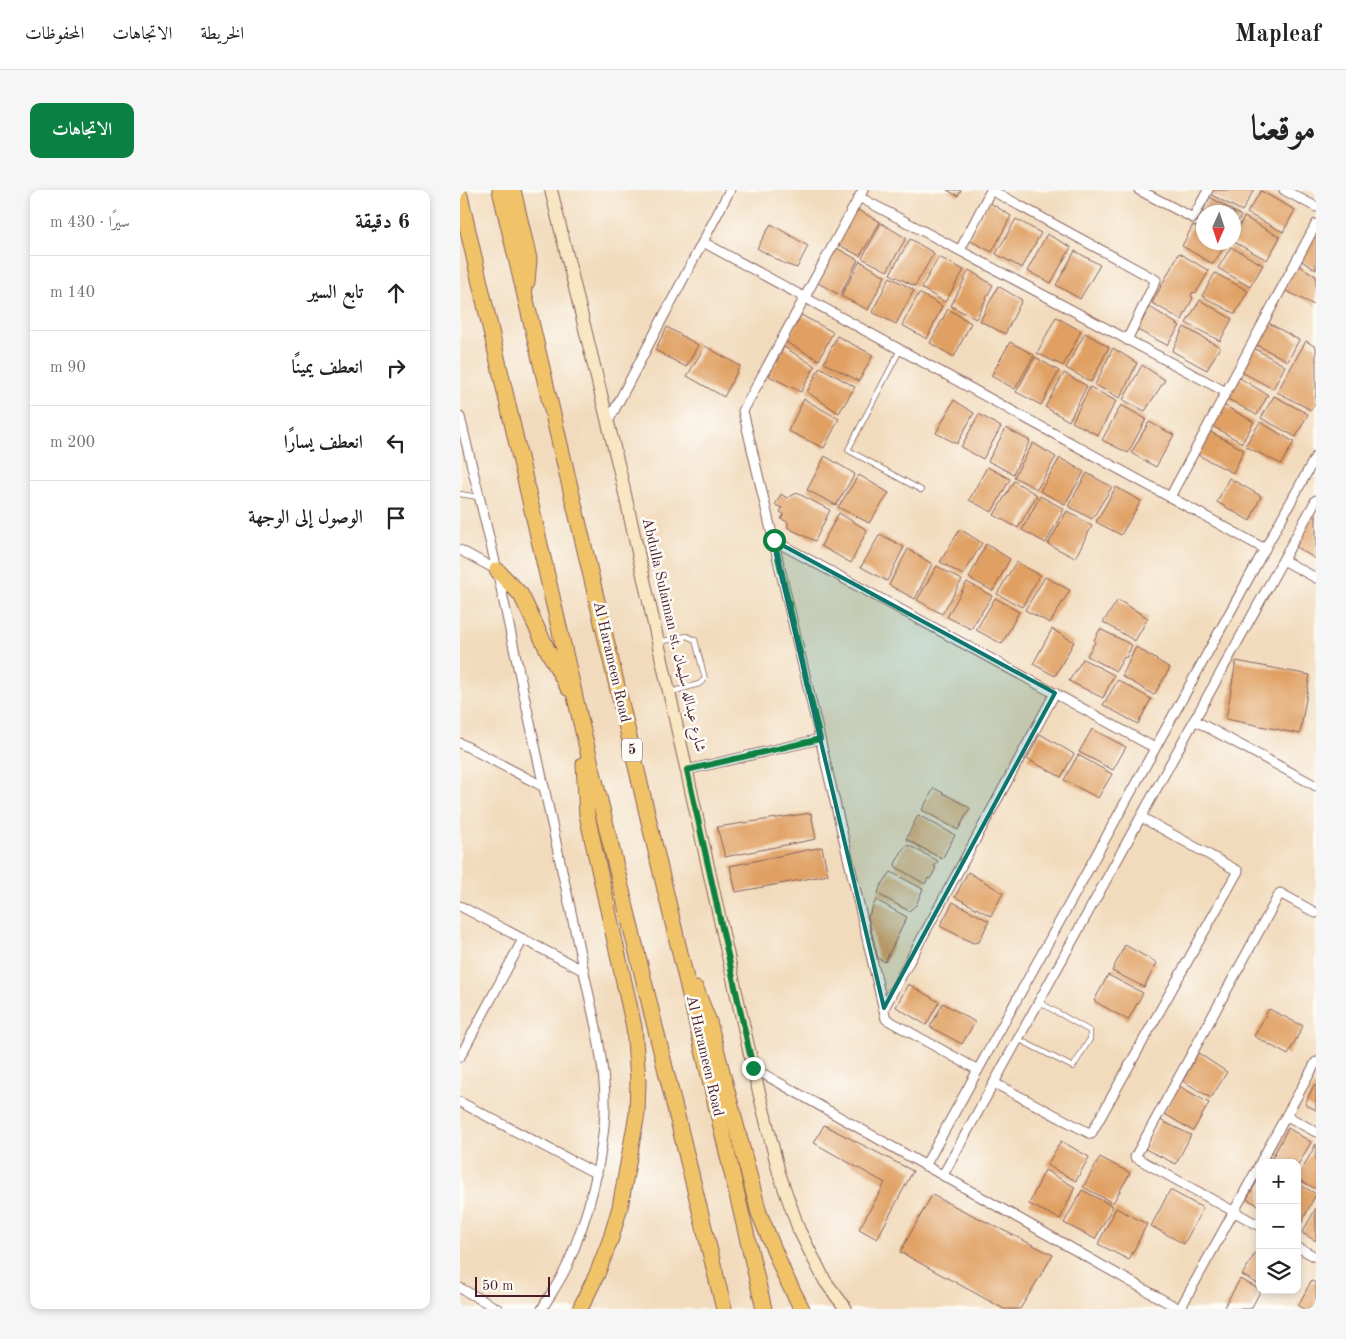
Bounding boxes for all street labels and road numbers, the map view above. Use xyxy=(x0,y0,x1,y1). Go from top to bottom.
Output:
street label: Abdulla Sulaiman st. شارع عبدالله سليمان xyxy=(635,516,707,755)
street label: Al Harameen Road xyxy=(590,600,632,724)
road number: 5 xyxy=(622,738,642,762)
street label: Al Harameen Road xyxy=(683,994,725,1118)

